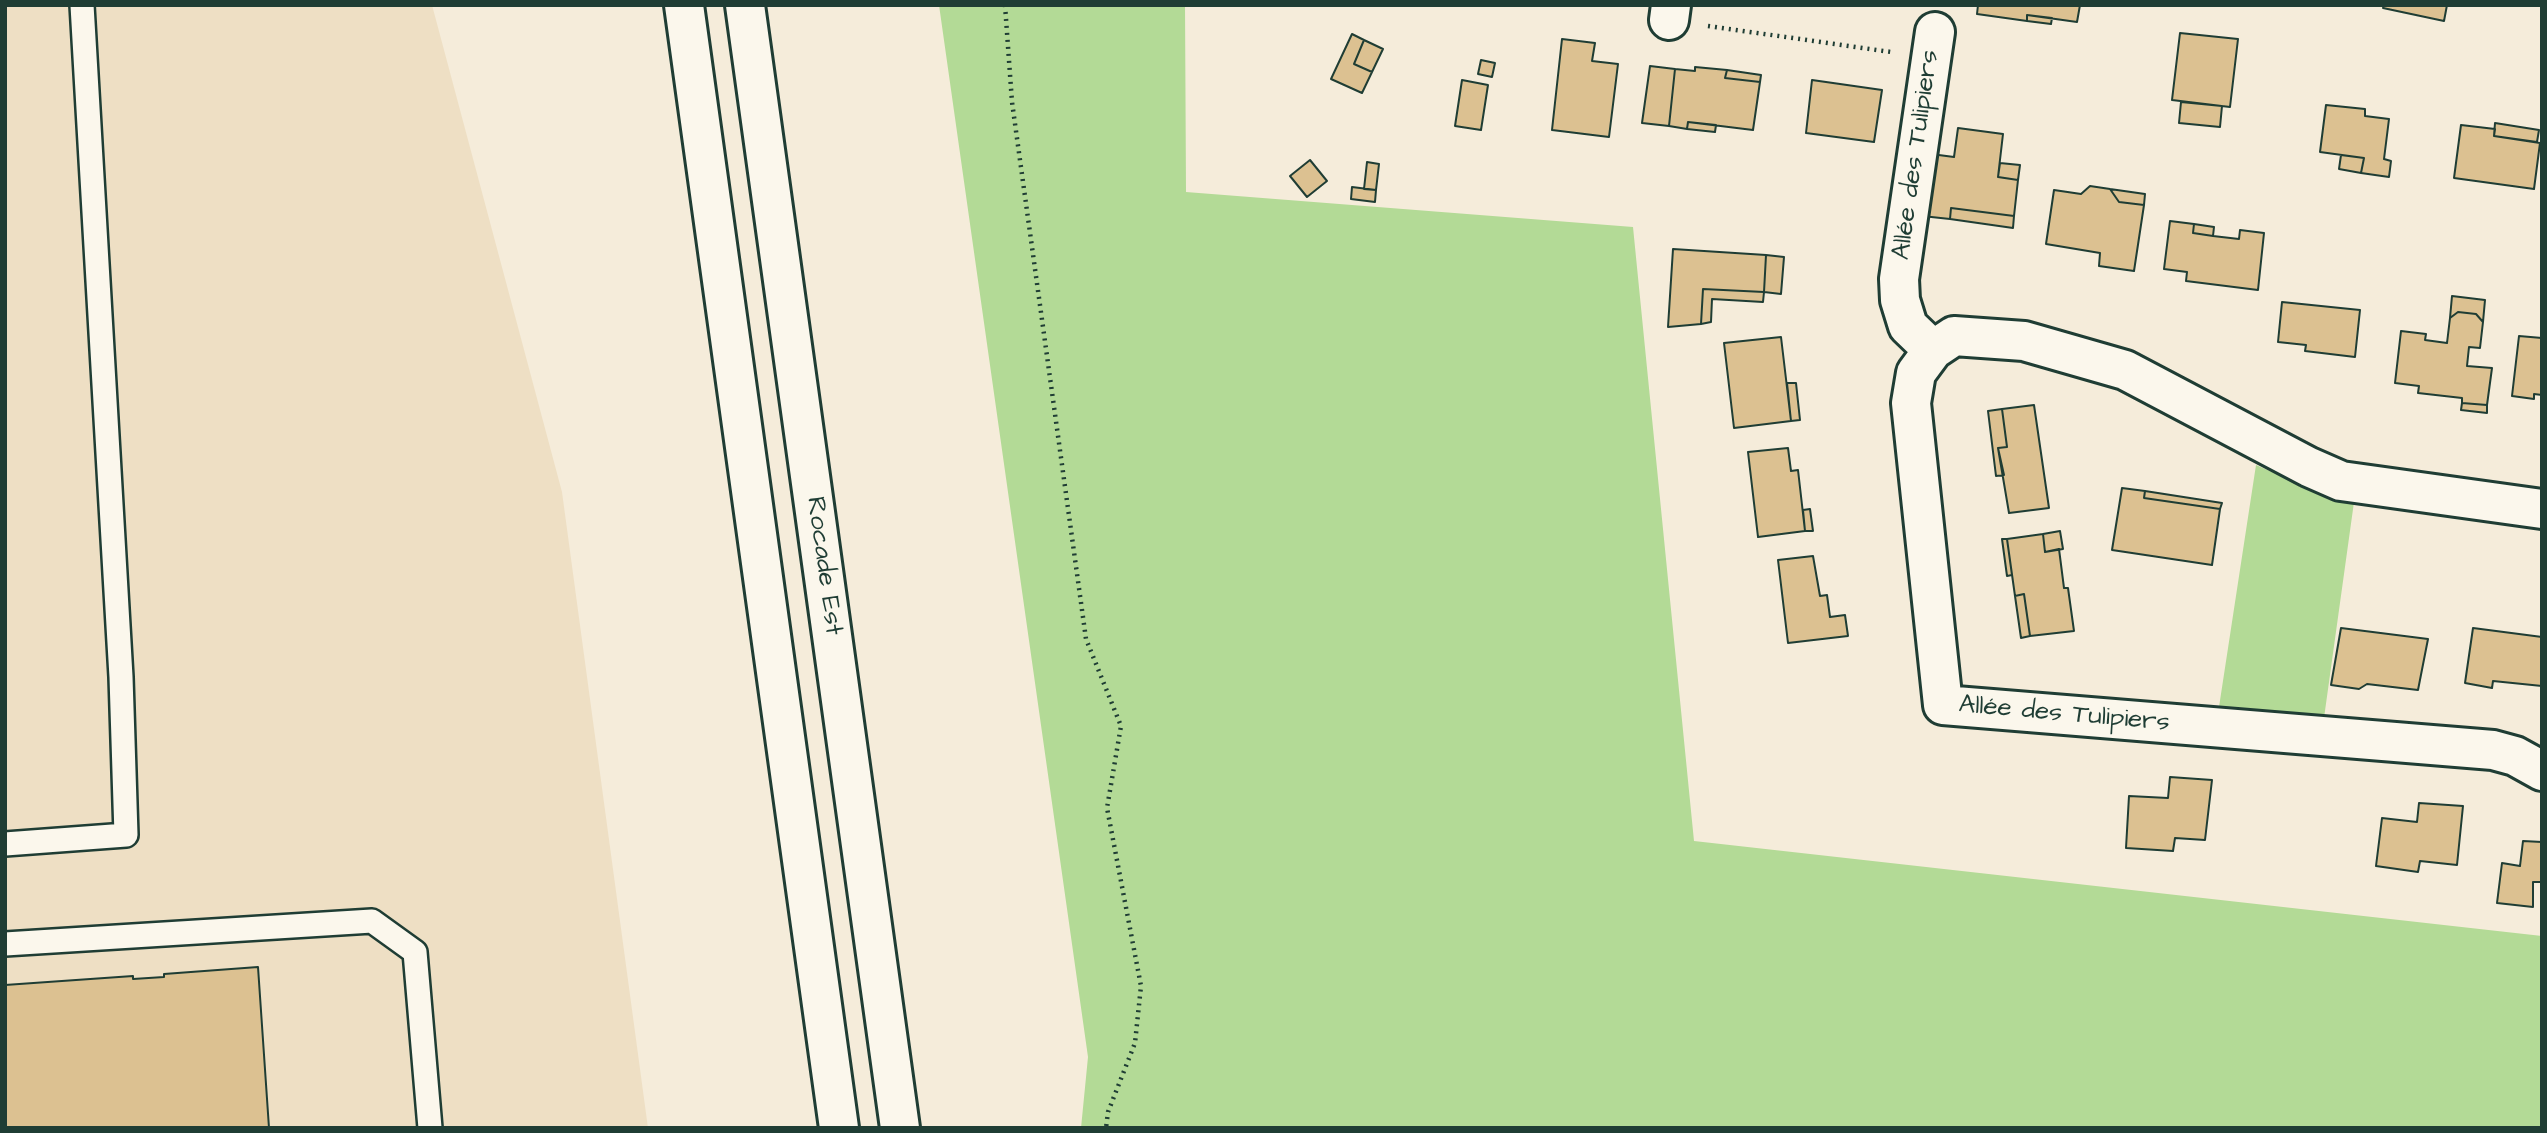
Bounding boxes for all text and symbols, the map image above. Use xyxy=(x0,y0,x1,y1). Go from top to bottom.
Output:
street label: Allée des Tulipiers xyxy=(1887,48,1947,262)
street label: Rocade Est xyxy=(798,495,848,637)
street label: Allée des Tulipiers xyxy=(1957,690,2171,740)

